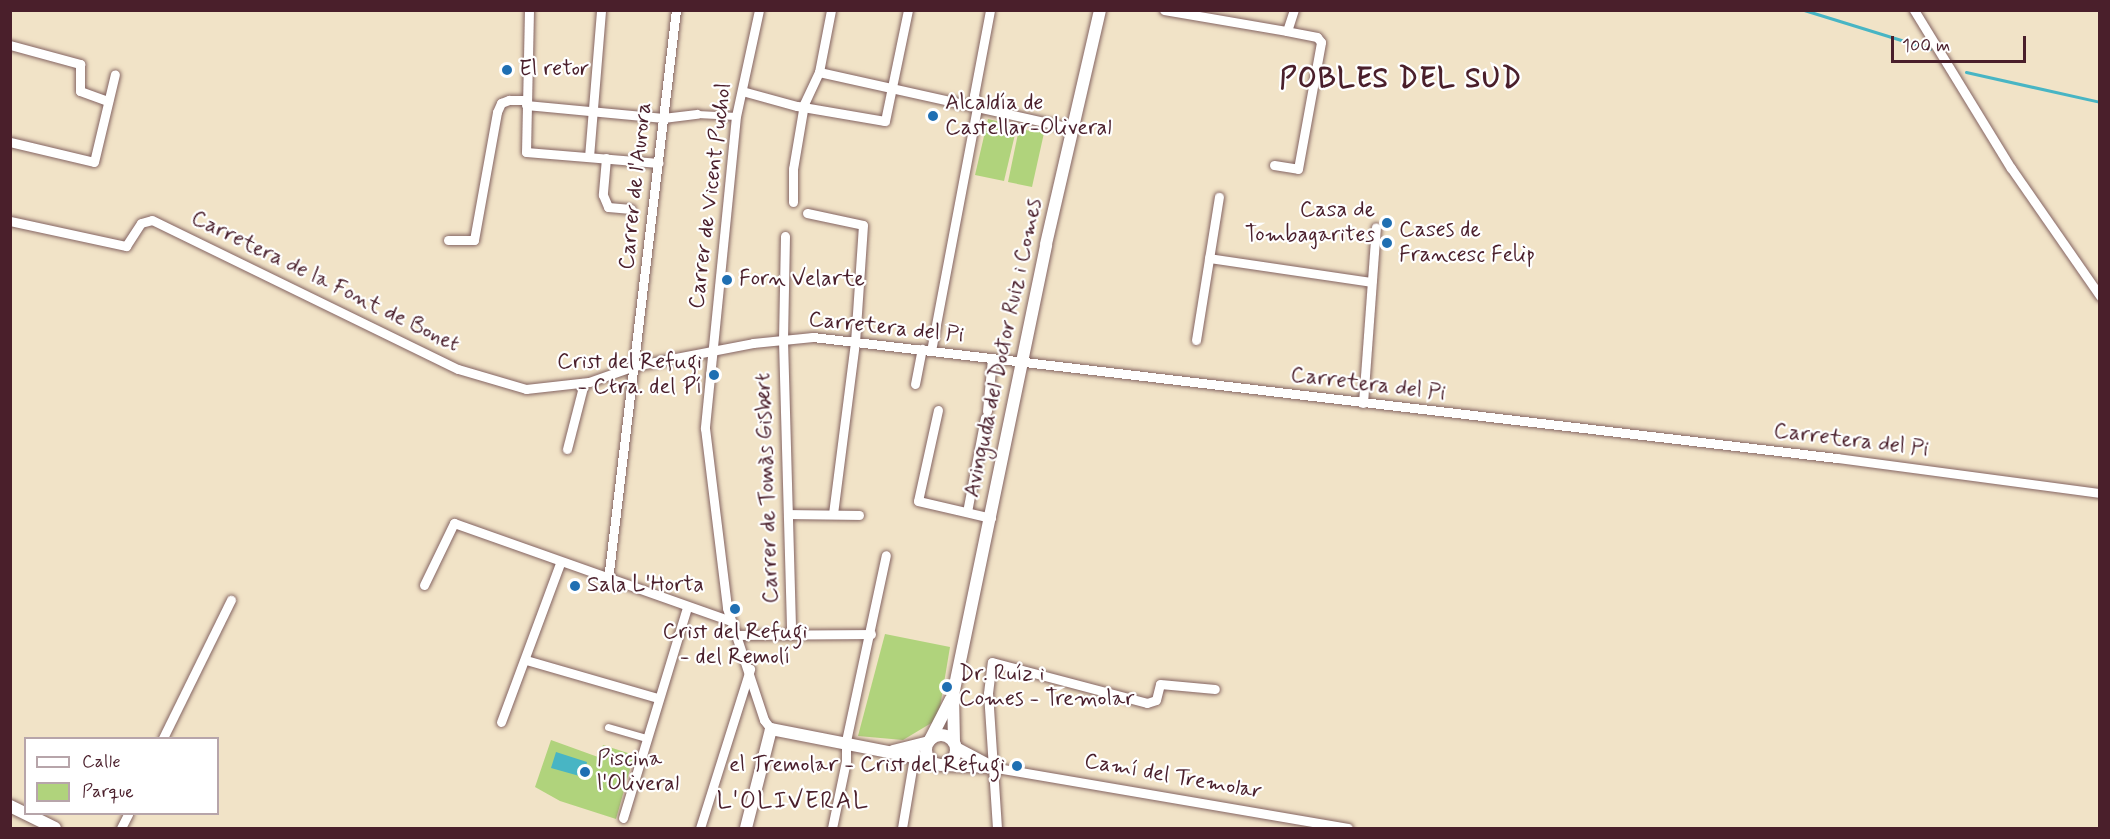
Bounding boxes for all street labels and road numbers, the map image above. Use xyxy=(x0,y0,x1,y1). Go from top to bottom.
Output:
street label: Carrer de Vicent Puchol xyxy=(684,79,738,313)
street label: Carrer de l'Aurora xyxy=(614,101,658,271)
street label: Avinguda del Doctor Ruiz i Comes xyxy=(959,194,1049,502)
street label: Carretera de la Font de Bonet xyxy=(190,207,460,357)
street label: Carretera del Pi xyxy=(808,307,964,349)
street label: Carretera del Pi xyxy=(1289,362,1447,408)
street label: Carrer de Tomàs Gisbert xyxy=(751,371,785,605)
street label: Carretera del Pi xyxy=(1772,418,1930,464)
street label: Camí del Tremolar xyxy=(1082,748,1264,806)

